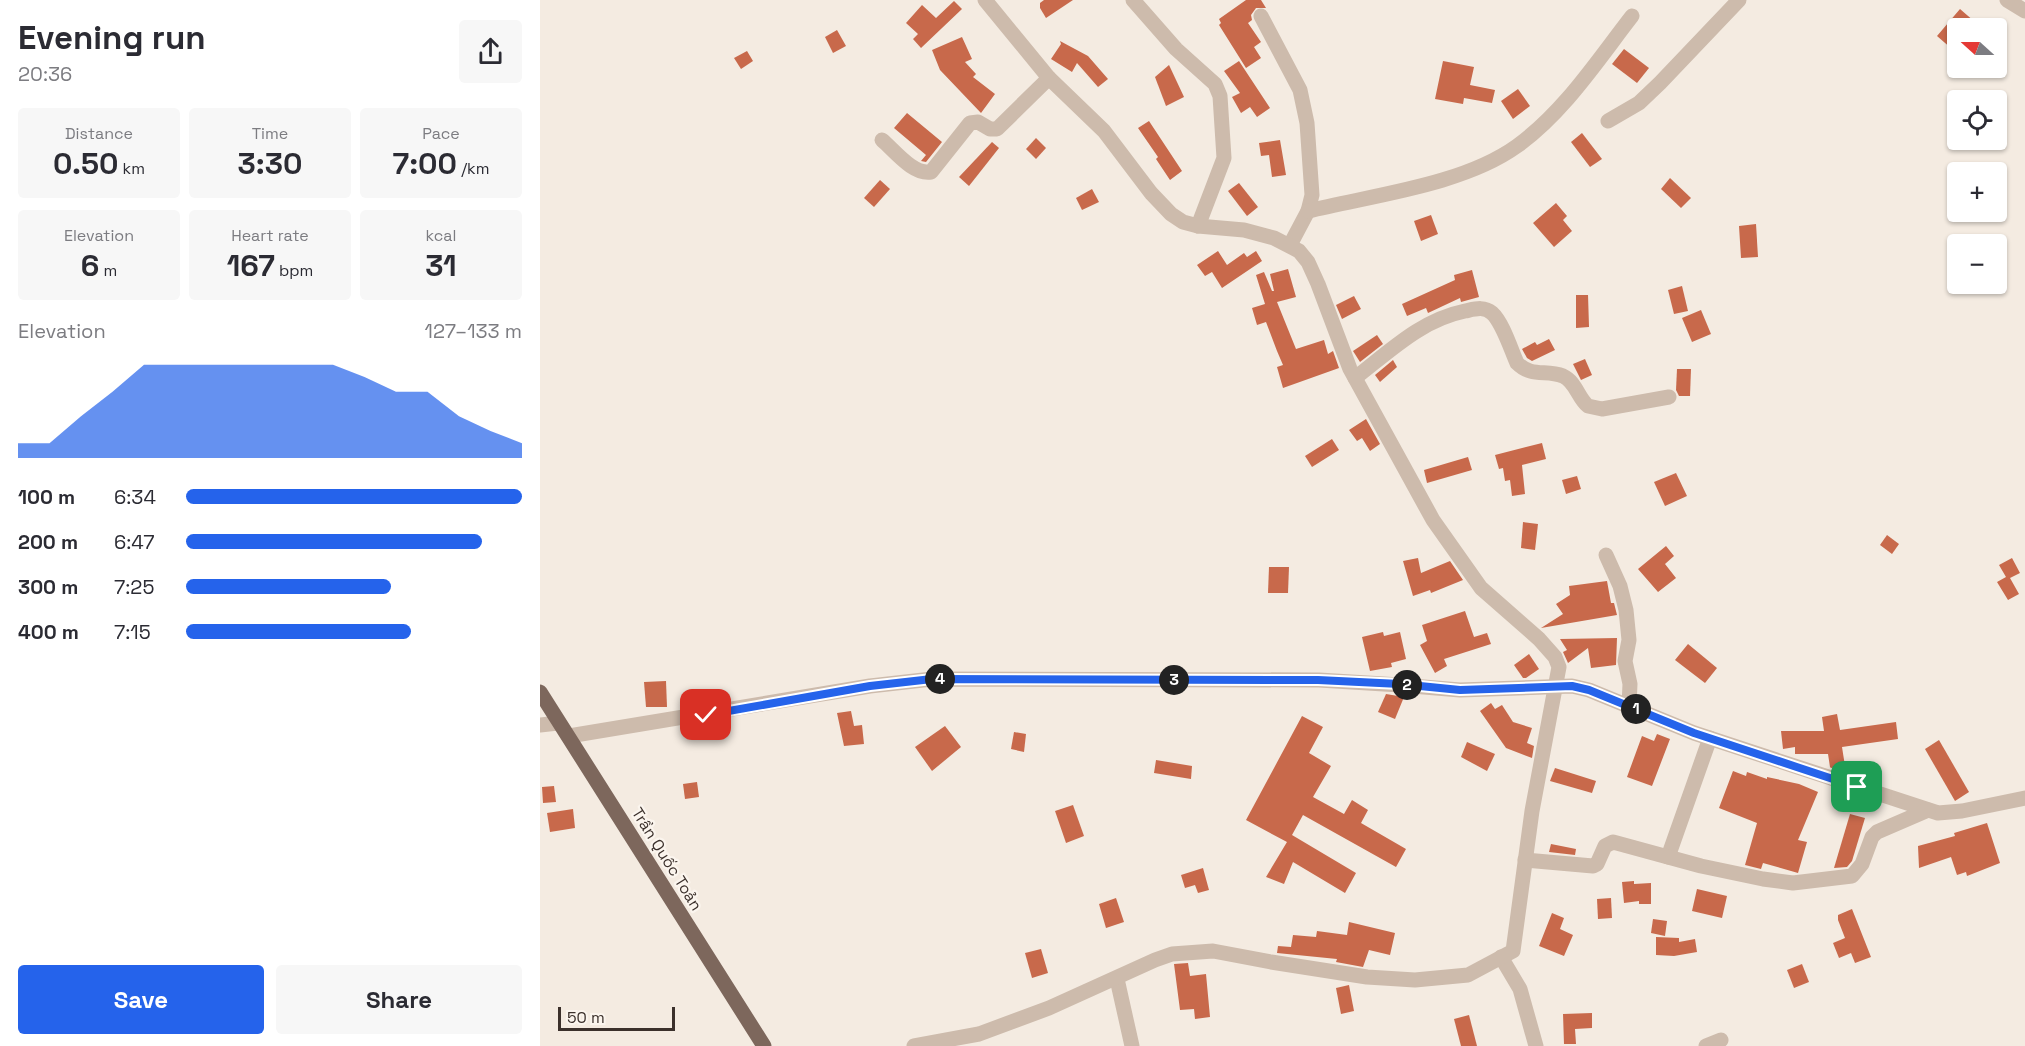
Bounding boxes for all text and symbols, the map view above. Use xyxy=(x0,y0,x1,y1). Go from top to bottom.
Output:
text: Evening run xyxy=(18,17,206,59)
north arrow xyxy=(1947,18,2007,78)
map controls xyxy=(1947,18,2007,294)
button: share xyxy=(459,20,522,83)
text: 20:36 xyxy=(18,61,72,87)
button: locate xyxy=(1947,90,2007,150)
text: Distance xyxy=(65,123,133,144)
text: Time xyxy=(252,123,288,144)
text: Pace xyxy=(422,123,460,144)
text: 0.50 xyxy=(53,144,118,183)
text: 3:30 xyxy=(238,144,302,183)
text: 7:00 xyxy=(393,144,457,183)
text: km xyxy=(118,158,145,179)
text: /km xyxy=(457,158,489,179)
button: + xyxy=(1947,162,2007,222)
text: Elevation xyxy=(64,225,134,246)
text: Heart rate xyxy=(231,225,309,246)
text: kcal xyxy=(426,225,456,246)
button: − xyxy=(1947,234,2007,294)
text: 6 xyxy=(81,246,99,285)
text: 167 xyxy=(227,246,275,285)
text: 31 xyxy=(425,246,457,285)
text: m xyxy=(99,260,117,281)
text: bpm xyxy=(275,260,313,281)
text: Elevation xyxy=(18,318,106,344)
text: 127–133 m xyxy=(425,318,522,344)
text: 100 m xyxy=(18,484,75,510)
text: 6:34 xyxy=(114,484,156,510)
text: 200 m xyxy=(18,529,78,555)
text: 6:47 xyxy=(114,529,154,555)
text: 300 m xyxy=(18,574,78,600)
text: 7:25 xyxy=(114,574,154,600)
text: 400 m xyxy=(18,619,79,645)
text: 7:15 xyxy=(114,619,151,645)
pin: 4 xyxy=(925,664,955,694)
pin: 3 xyxy=(1159,665,1189,695)
text: 4 xyxy=(935,668,945,689)
text: 3 xyxy=(1169,669,1179,690)
pin: 2 xyxy=(1392,670,1422,700)
text: 2 xyxy=(1402,674,1412,695)
pin xyxy=(680,689,731,740)
pin: 1 xyxy=(1621,694,1651,724)
icon: check xyxy=(689,698,722,731)
text: 1 xyxy=(1632,698,1640,719)
pin xyxy=(1831,761,1882,812)
icon: arrive xyxy=(1840,770,1873,803)
street label: Trần Quốc Toản xyxy=(627,804,707,914)
button: Save xyxy=(18,965,264,1034)
button: Share xyxy=(276,965,522,1034)
scale bar xyxy=(558,1004,675,1032)
text: 50 m xyxy=(567,1007,605,1028)

